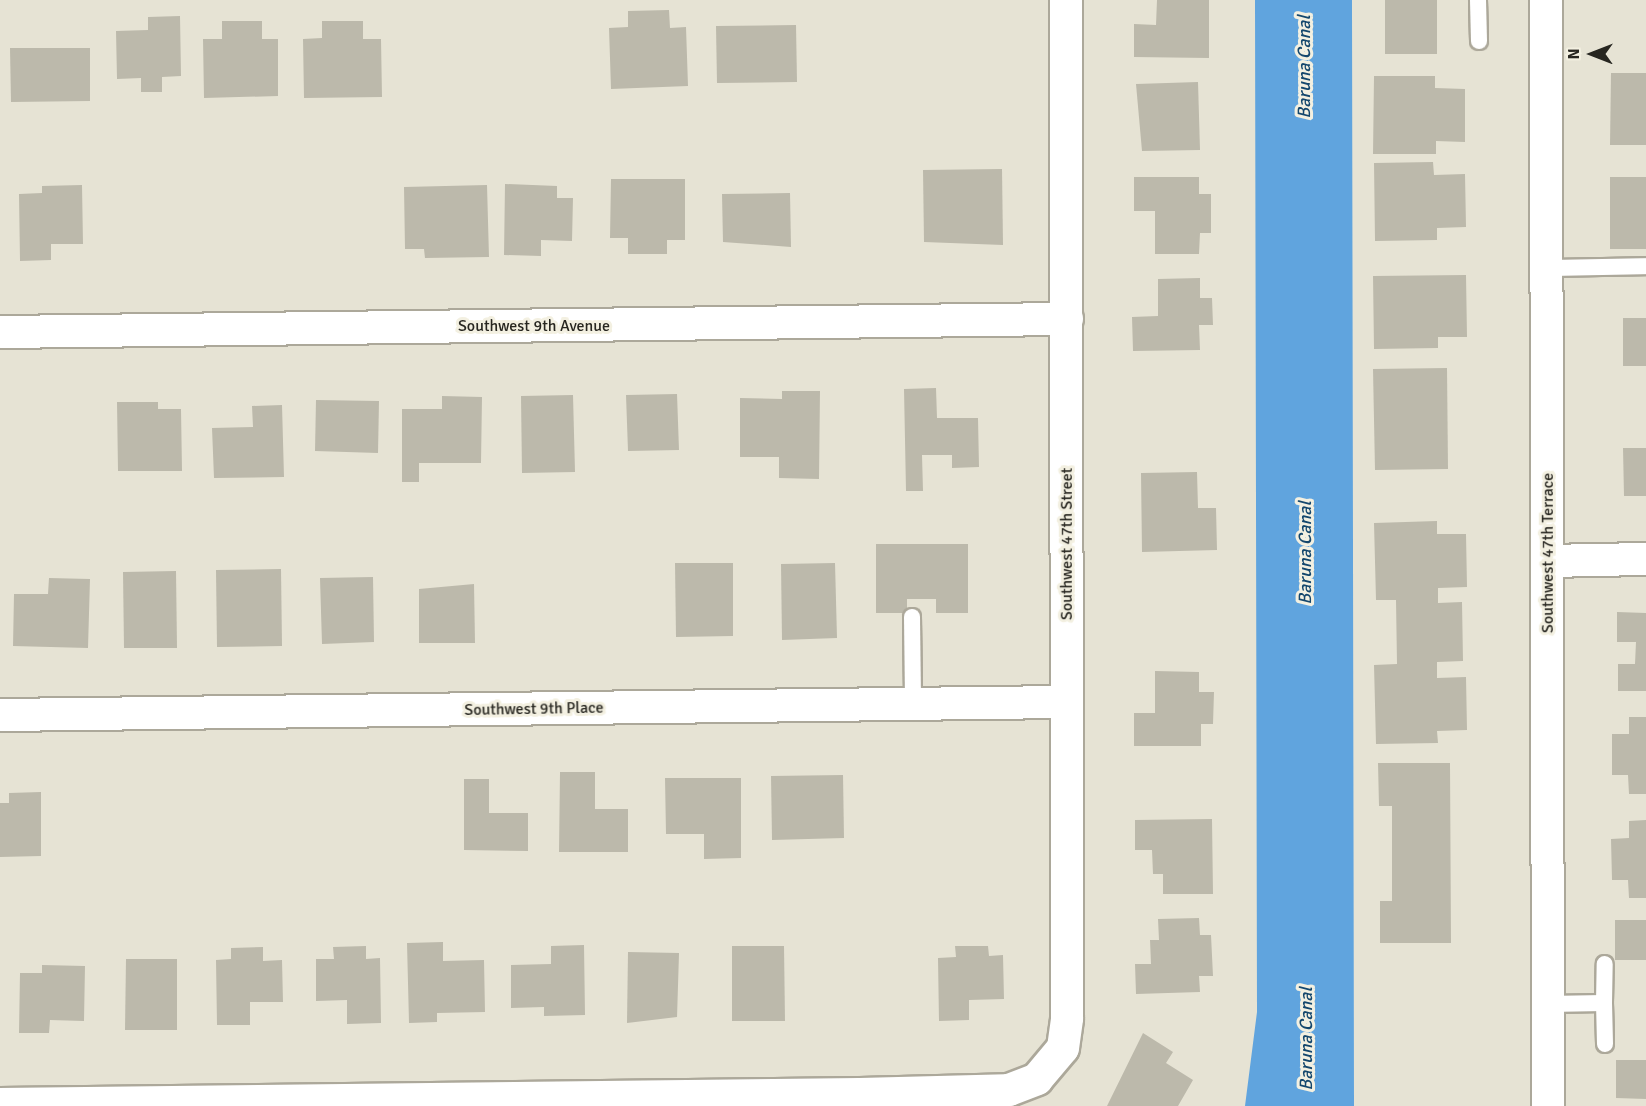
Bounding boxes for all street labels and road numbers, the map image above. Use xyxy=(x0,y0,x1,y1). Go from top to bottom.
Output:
street label: Southwest 9th Avenue xyxy=(458,316,610,336)
street label: Southwest 47th Street xyxy=(1057,468,1077,620)
street label: Southwest 47th Terrace xyxy=(1538,473,1558,633)
street label: Southwest 9th Place xyxy=(464,698,604,720)

